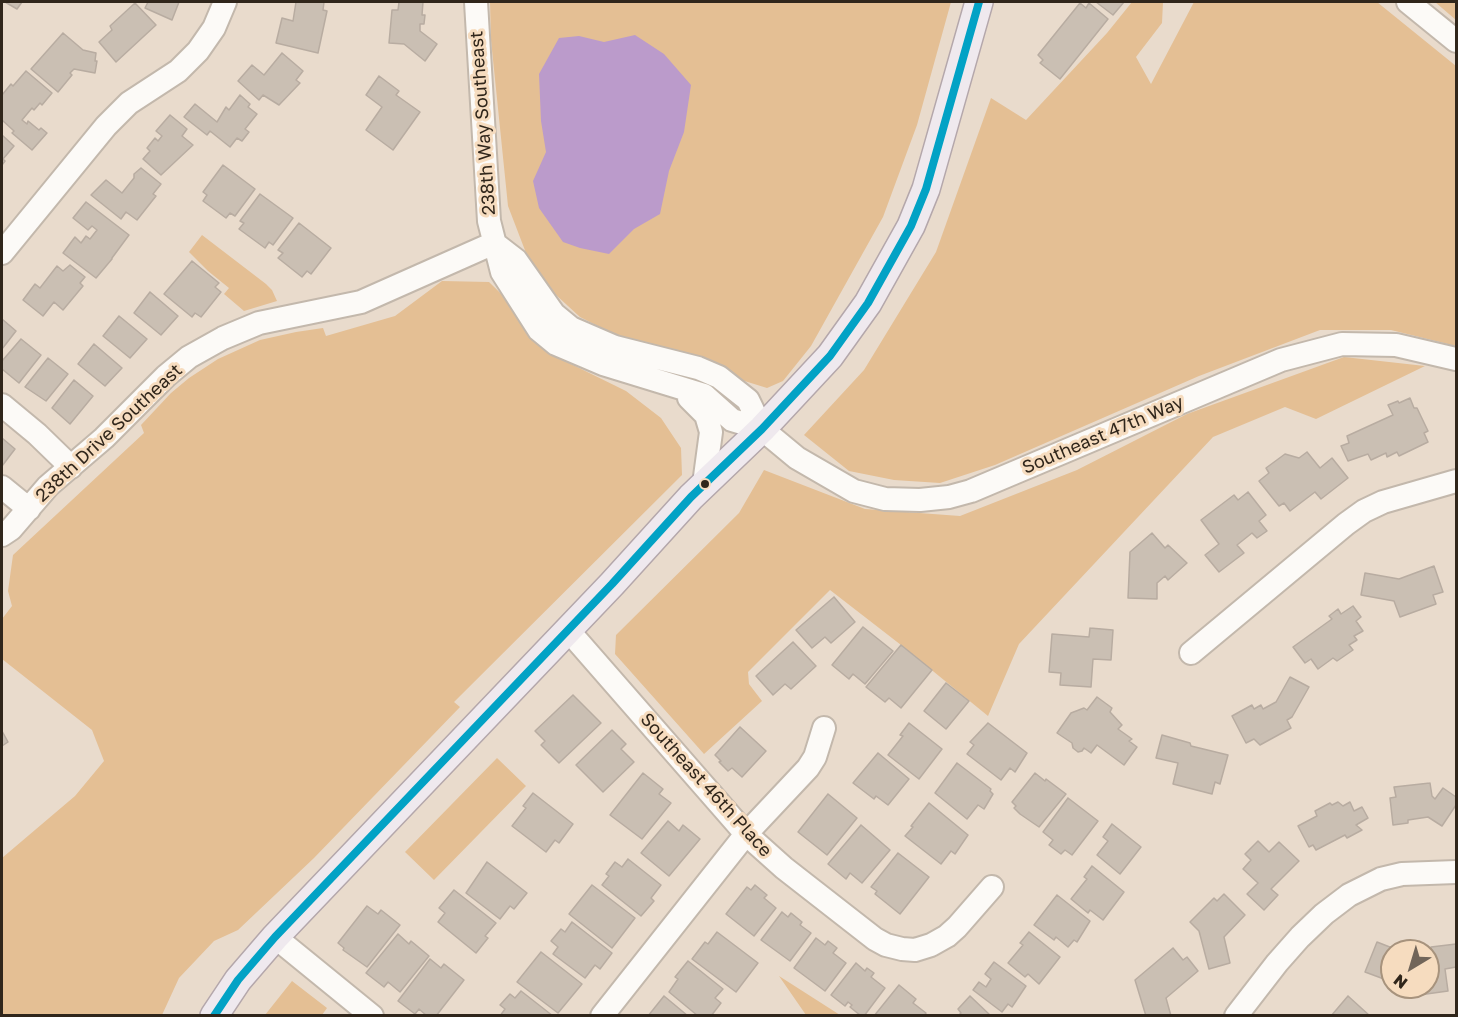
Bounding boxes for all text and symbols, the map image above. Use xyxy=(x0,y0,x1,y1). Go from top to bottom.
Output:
street label: 238th Way Southeast xyxy=(466,30,500,216)
street label: 238th Drive Southeast xyxy=(31,359,187,507)
street label: Southeast 47th Way xyxy=(1019,391,1187,479)
unlabelled marker xyxy=(699,478,711,490)
street label: Southeast 46th Place xyxy=(636,709,776,861)
north arrow xyxy=(1380,939,1440,999)
text: N xyxy=(1389,970,1411,993)

